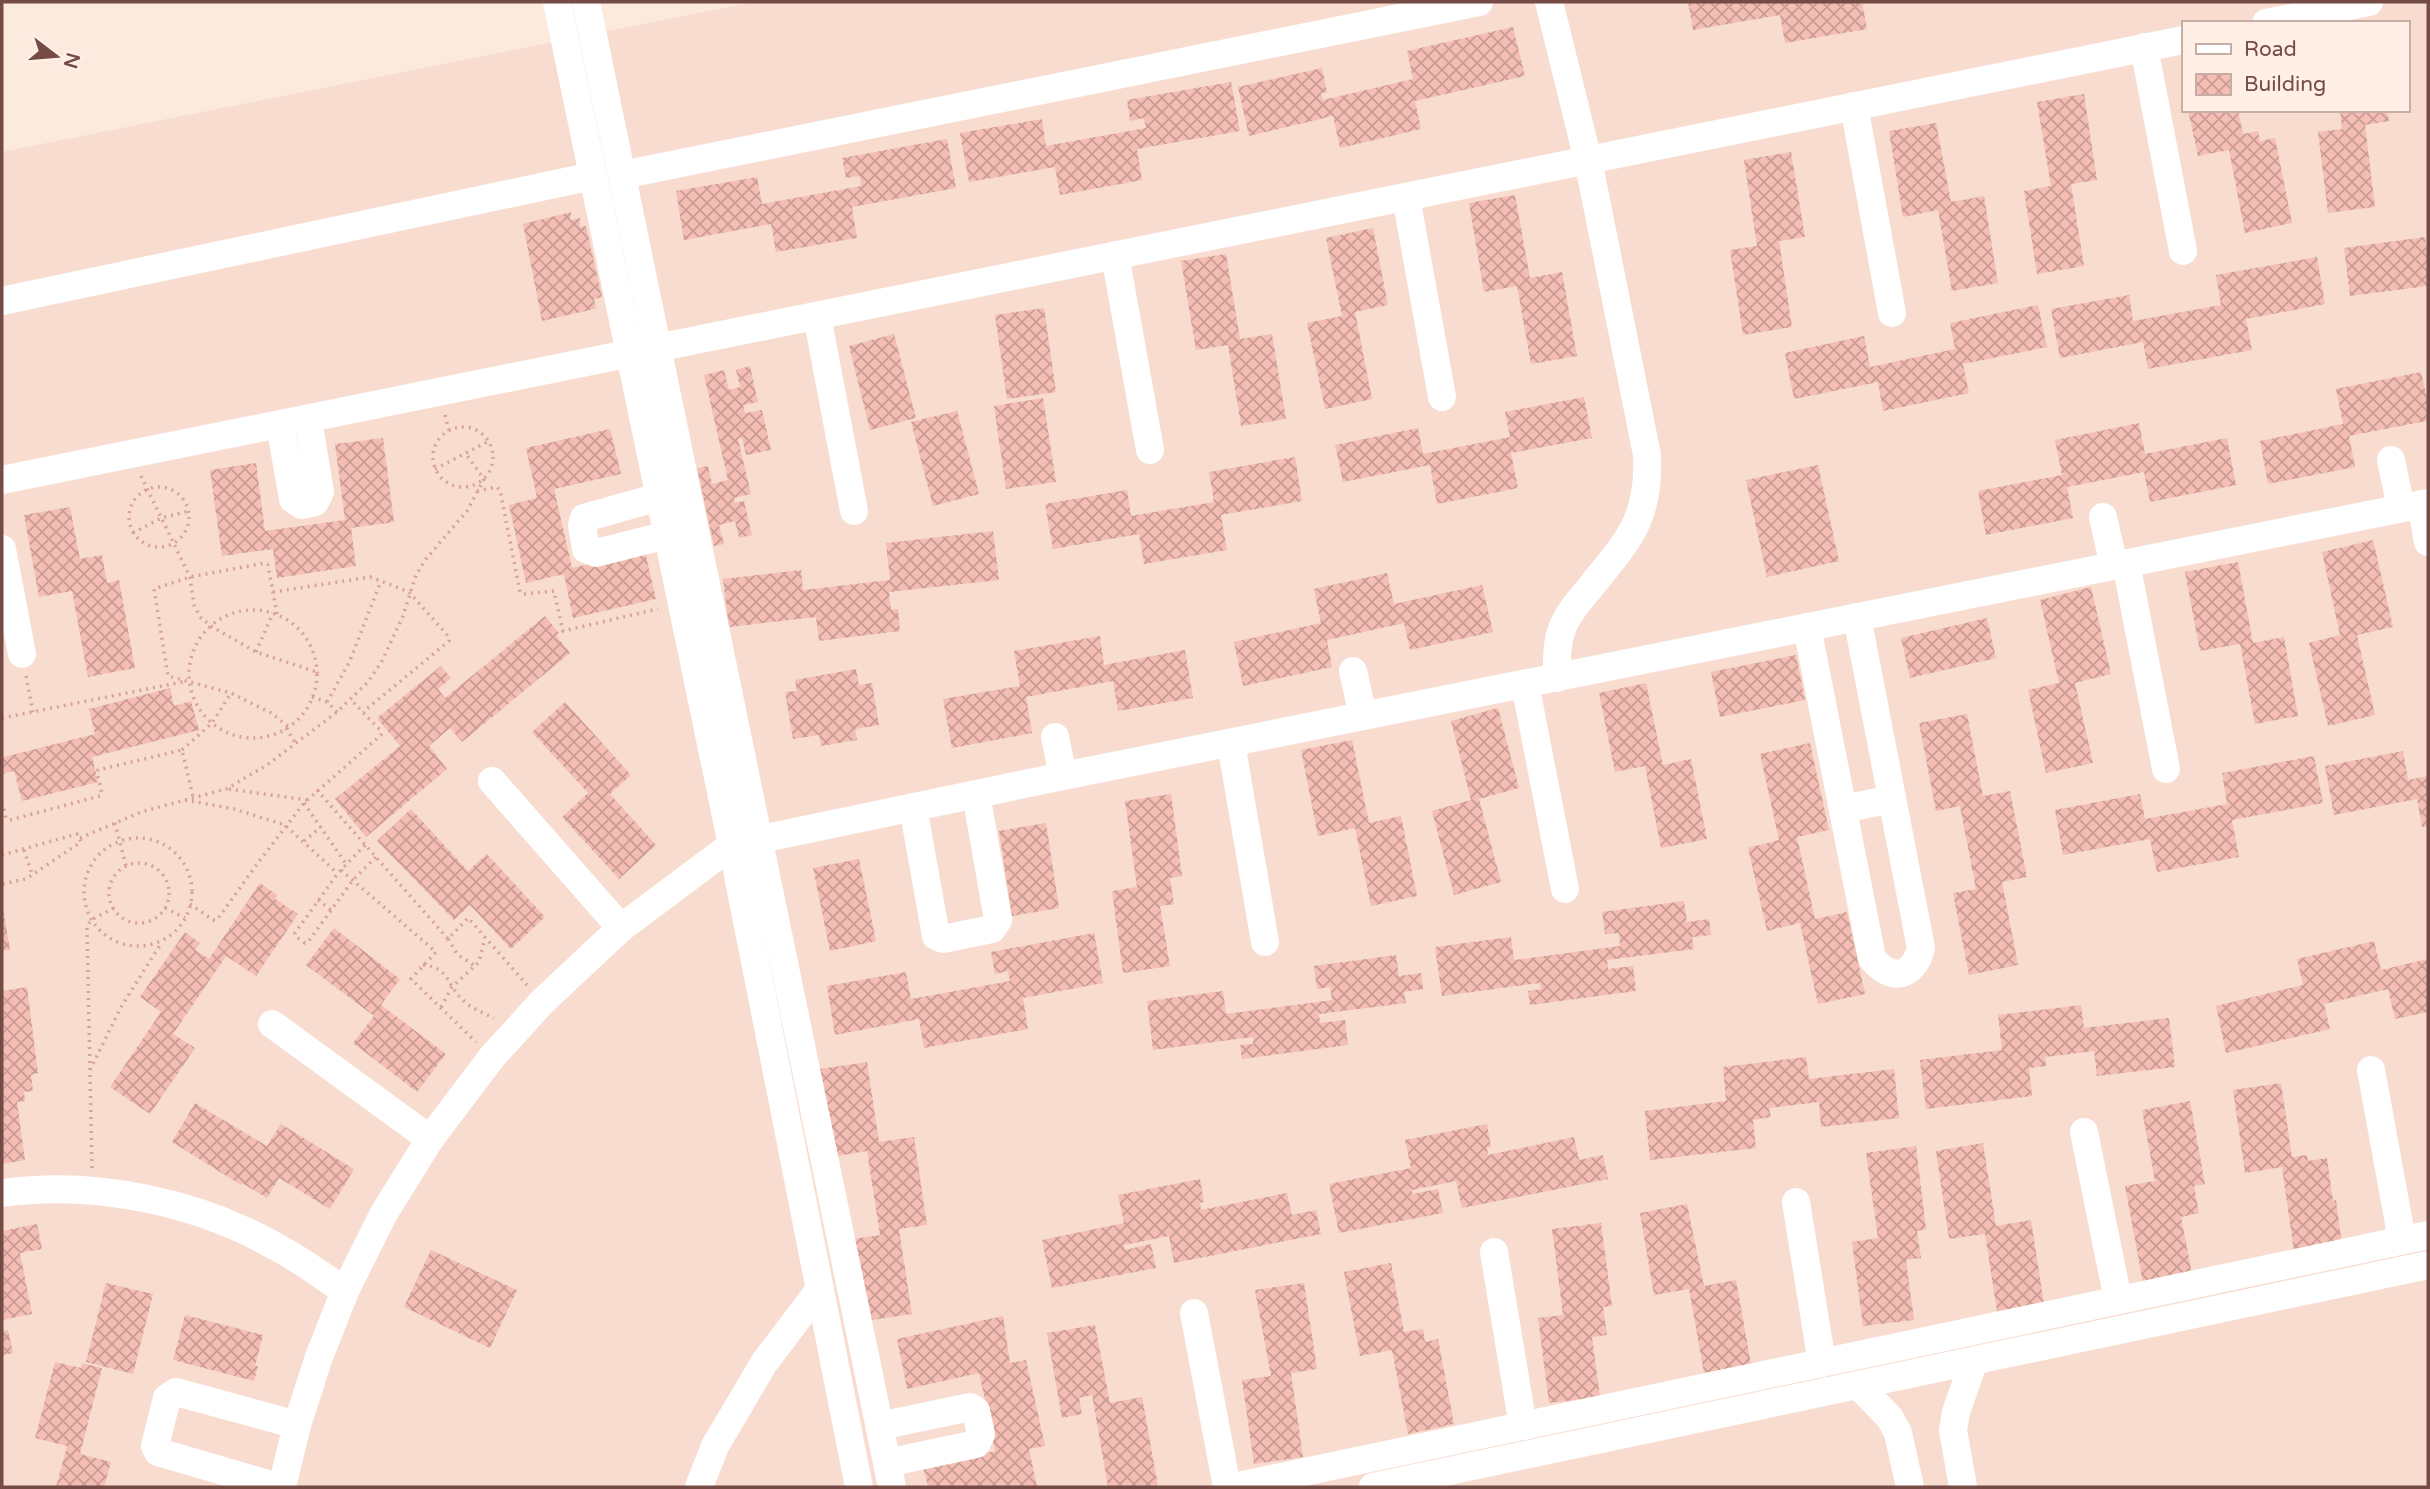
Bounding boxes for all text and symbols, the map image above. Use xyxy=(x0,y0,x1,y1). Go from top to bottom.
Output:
north arrow xyxy=(21,21,91,91)
legend xyxy=(2182,21,2409,112)
text: Road xyxy=(2244,37,2297,62)
text: N xyxy=(59,50,84,71)
text: Building xyxy=(2244,72,2326,97)

